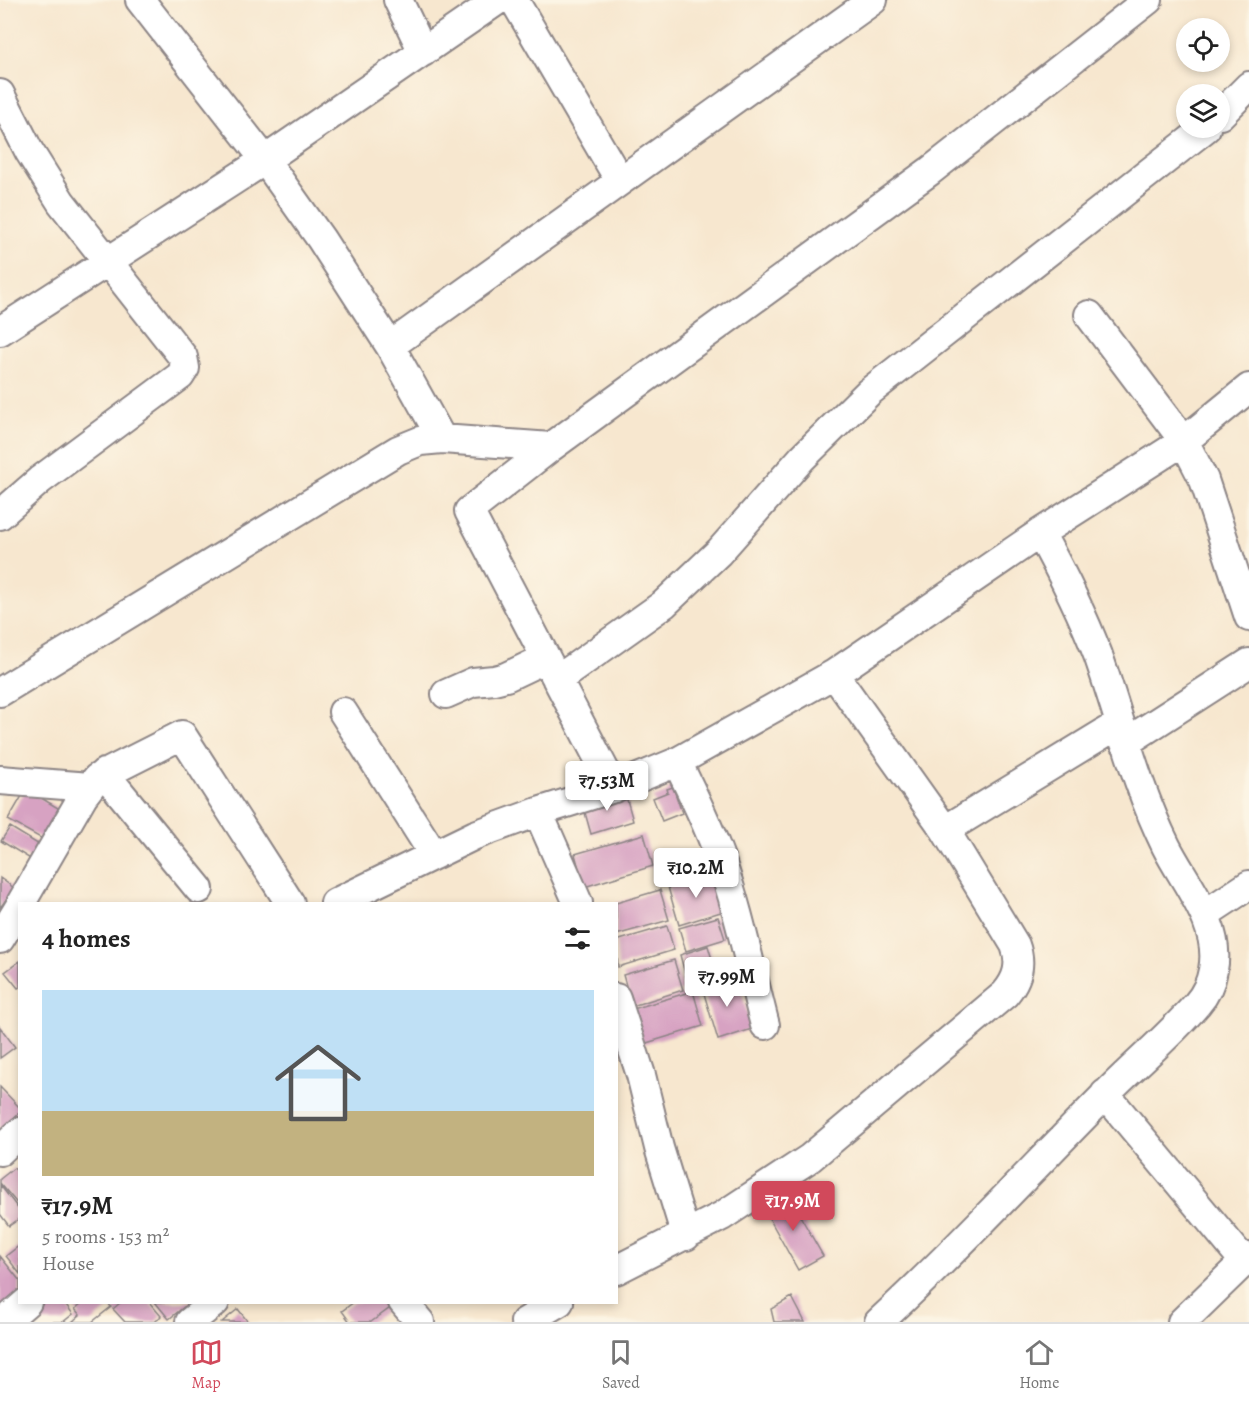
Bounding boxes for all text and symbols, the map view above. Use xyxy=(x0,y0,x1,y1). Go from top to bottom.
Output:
map controls xyxy=(1176,18,1230,138)
button: locate xyxy=(1176,18,1230,72)
button: layers xyxy=(1176,84,1230,138)
pin: ₹7.53M xyxy=(558,761,656,812)
text: ₹7.53M xyxy=(579,767,635,794)
pin: ₹10.2M xyxy=(647,848,745,899)
text: ₹10.2M xyxy=(668,854,724,881)
text: 4 homes xyxy=(42,921,131,956)
icon: filters xyxy=(561,922,594,955)
pin: ₹7.99M xyxy=(678,957,776,1008)
text: ₹7.99M xyxy=(699,963,755,990)
icon: home xyxy=(264,1029,372,1137)
pin: ₹17.9M xyxy=(744,1181,842,1232)
text: ₹17.9M xyxy=(766,1187,820,1214)
text: ₹17.9M xyxy=(42,1188,113,1223)
text: 5 rooms · 153 m² xyxy=(42,1223,169,1250)
text: House xyxy=(42,1250,94,1277)
tab: Map xyxy=(190,1336,223,1394)
tab: Saved xyxy=(602,1336,640,1394)
tab: Home xyxy=(1019,1336,1059,1394)

